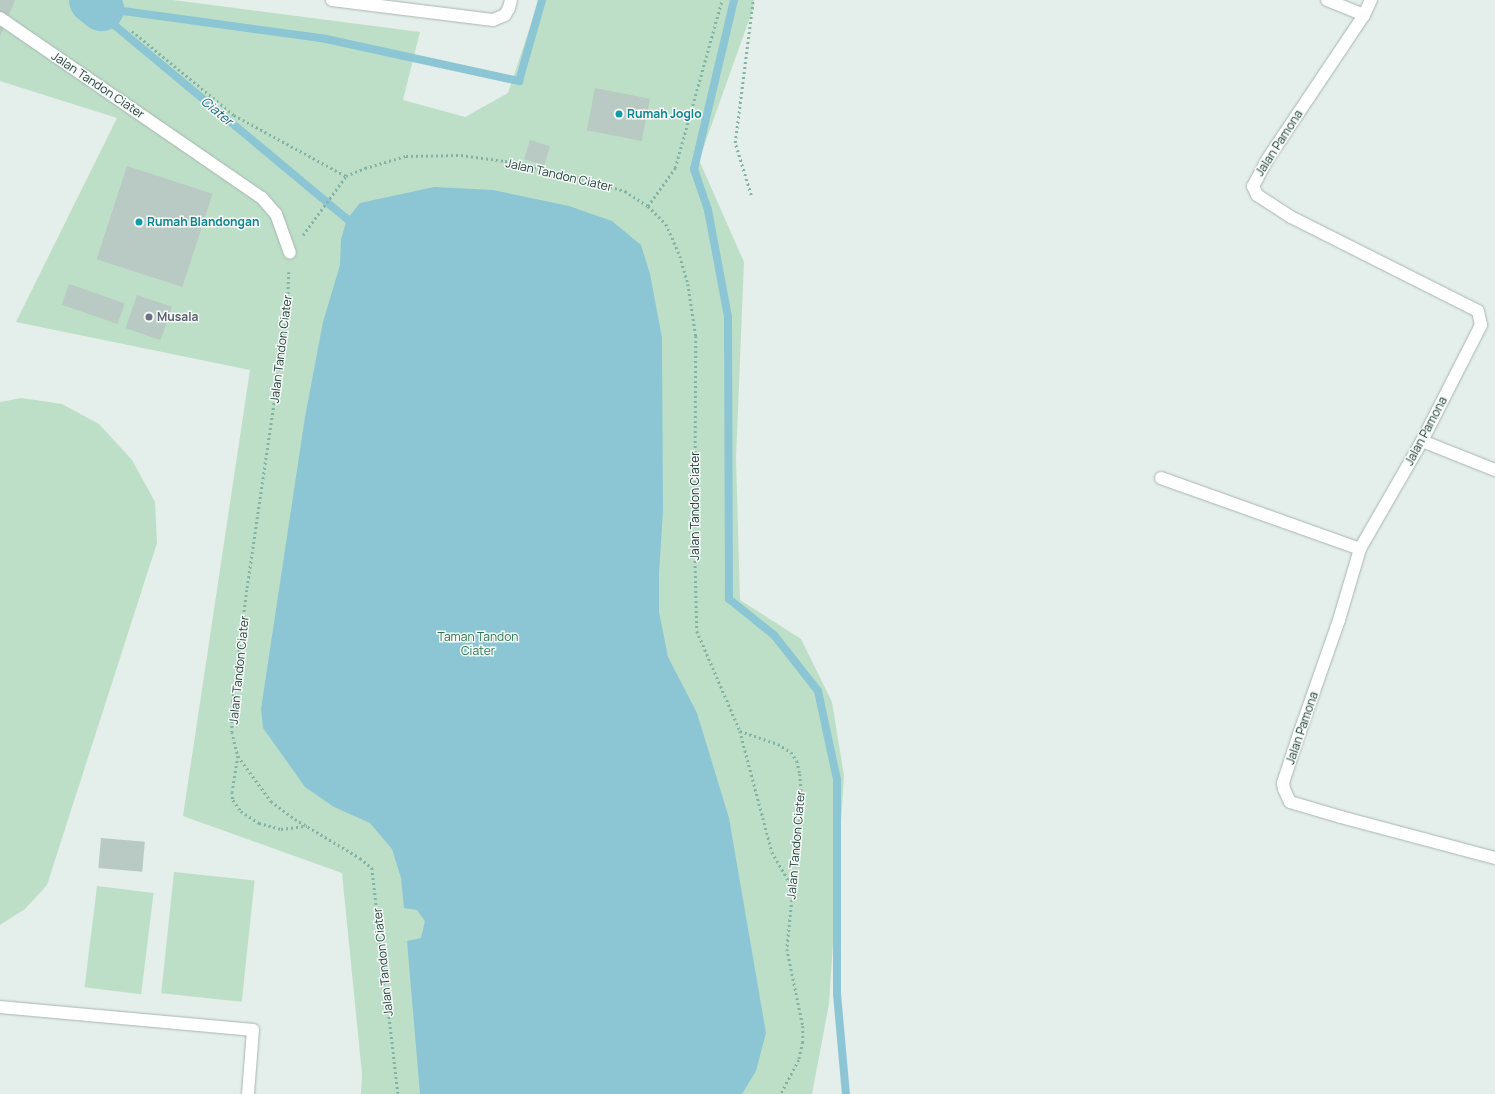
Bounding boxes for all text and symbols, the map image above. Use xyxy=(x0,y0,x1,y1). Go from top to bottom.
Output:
street label: Jalan Tandon Ciater xyxy=(49,49,147,121)
water label: Ciater xyxy=(198,93,236,129)
place label: Rumah Joglo xyxy=(627,107,702,121)
street label: Jalan Pamona xyxy=(1252,107,1306,179)
marker: Rumah Joglo xyxy=(614,109,624,119)
street label: Jalan Tandon Ciater xyxy=(504,156,614,194)
place label: Rumah Blandongan xyxy=(147,215,259,229)
marker: Rumah Blandongan xyxy=(134,217,144,227)
street label: Jalan Tandon Ciater xyxy=(267,294,295,404)
place label: Musala xyxy=(157,310,198,324)
marker: Musala xyxy=(144,312,154,322)
street label: Jalan Pamona xyxy=(1402,394,1450,468)
street label: Jalan Tandon Ciater xyxy=(688,452,702,560)
street label: Jalan Tandon Ciater xyxy=(226,615,252,725)
park label: Taman Tandon Ciater xyxy=(438,630,518,658)
street label: Jalan Pamona xyxy=(1283,690,1321,766)
street label: Jalan Tandon Ciater xyxy=(784,790,808,900)
street label: Jalan Tandon Ciater xyxy=(370,907,396,1017)

